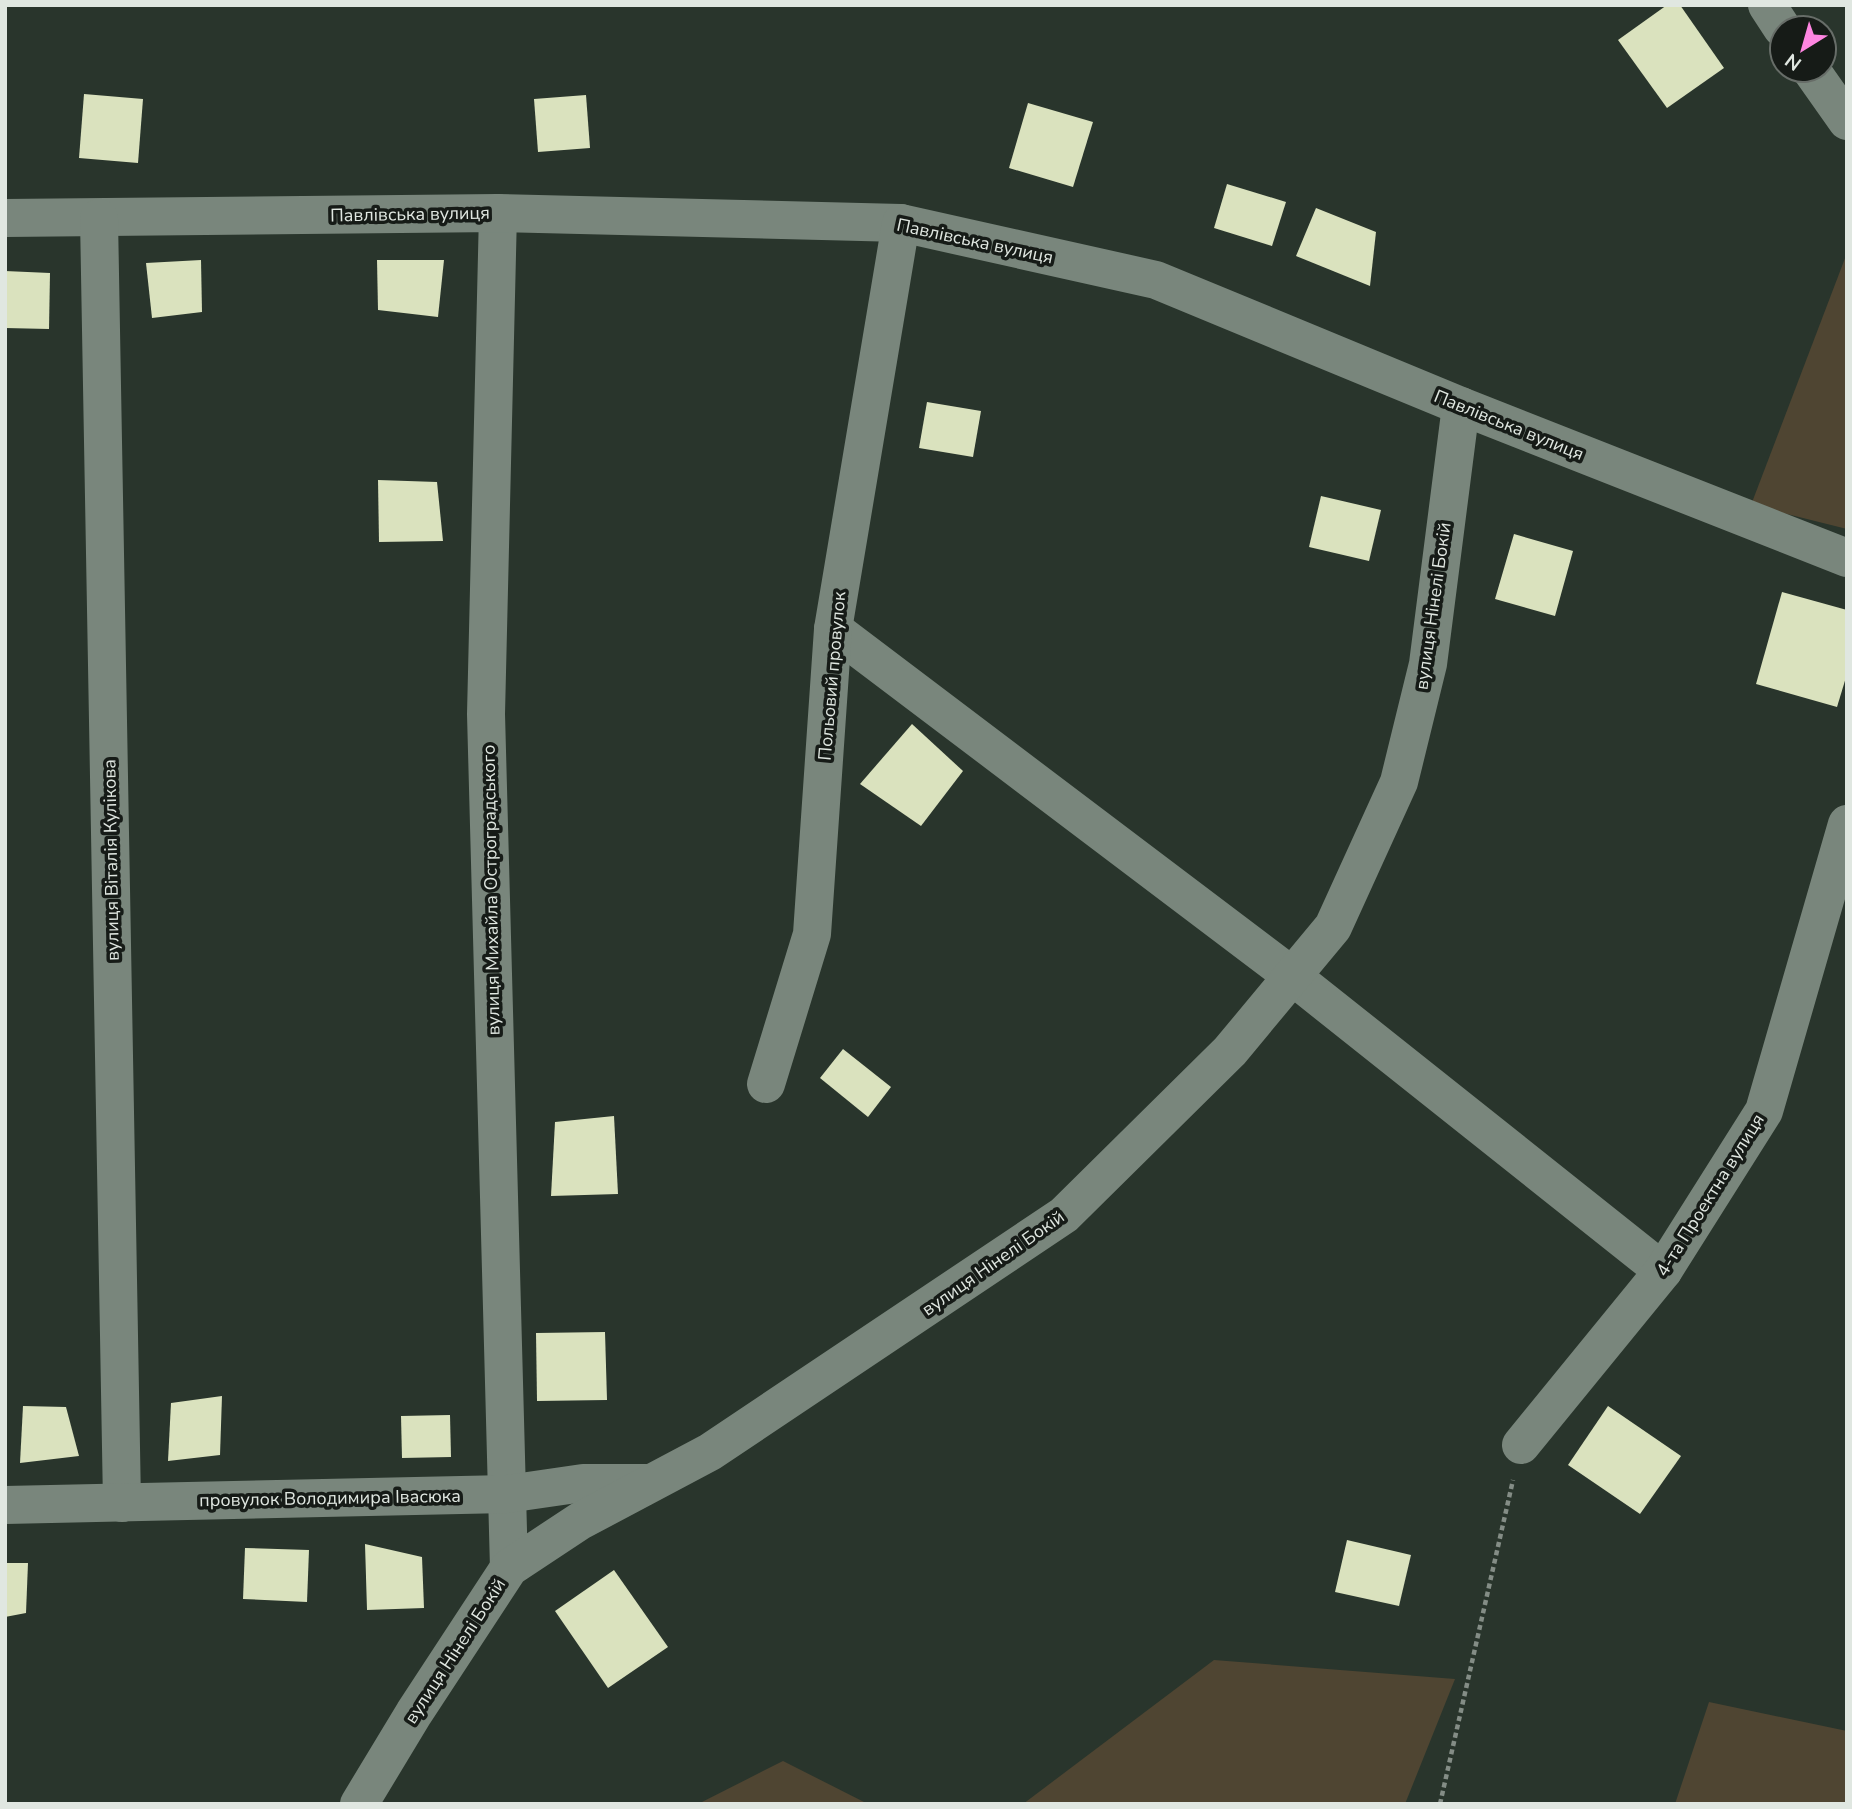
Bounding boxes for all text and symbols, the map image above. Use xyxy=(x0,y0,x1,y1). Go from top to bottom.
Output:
north arrow xyxy=(1768,14,1838,84)
text: N xyxy=(1780,47,1807,76)
street label: Павлівська вулиця xyxy=(330,201,490,227)
street label: Павлівська вулиця xyxy=(894,213,1056,269)
street label: Павлівська вулиця xyxy=(1430,384,1588,466)
street label: вулиця Нінелі Бокій xyxy=(1409,521,1457,691)
street label: Польовий провулок xyxy=(813,590,851,761)
street label: вулиця Михайла Остроградського xyxy=(476,744,506,1036)
street label: вулиця Віталія Кулікова xyxy=(97,759,125,961)
street label: 4-та Проектна вулиця xyxy=(1650,1109,1770,1281)
street label: вулиця Нінелі Бокій xyxy=(917,1205,1069,1321)
street label: провулок Володимира Івасюка xyxy=(199,1484,461,1512)
street label: вулиця Нінелі Бокій xyxy=(399,1574,511,1728)

